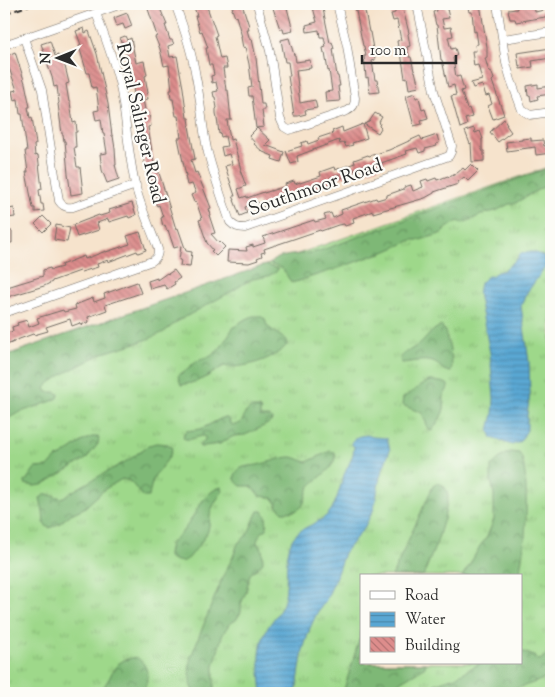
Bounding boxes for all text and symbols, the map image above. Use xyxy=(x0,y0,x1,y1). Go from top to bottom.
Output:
north arrow xyxy=(32,32,82,82)
scale bar xyxy=(362,32,456,64)
street label: Royal Salinger Road xyxy=(108,41,171,207)
text: 100 m xyxy=(370,41,407,62)
text: N xyxy=(37,52,57,64)
street label: Southmoor Road xyxy=(245,153,387,224)
legend xyxy=(360,574,522,664)
text: Road xyxy=(405,586,439,607)
text: Water xyxy=(405,610,446,631)
text: Building xyxy=(405,636,460,657)

